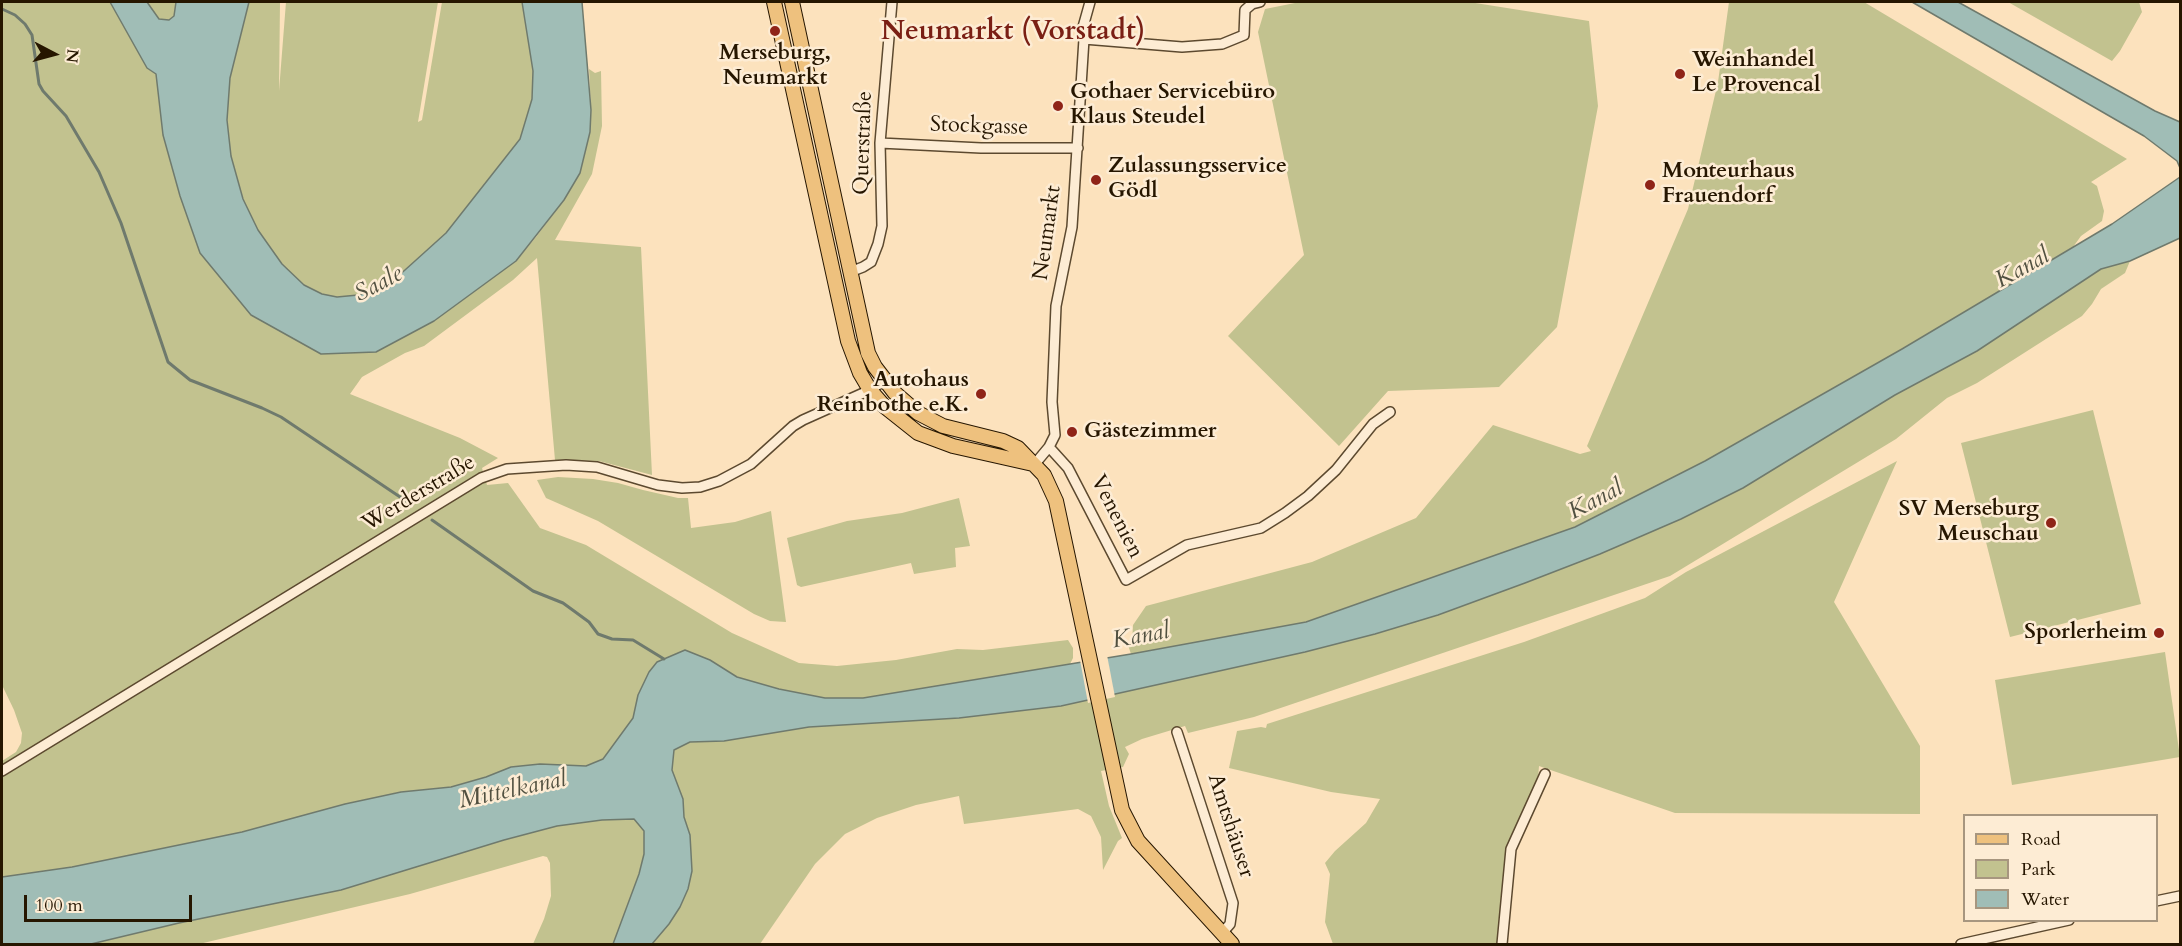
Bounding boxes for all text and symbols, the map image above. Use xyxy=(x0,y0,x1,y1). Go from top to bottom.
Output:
district label: Neumarkt (Vorstadt) xyxy=(881,16,1145,50)
north arrow xyxy=(24,24,84,84)
marker: Merseburg, Neumarkt xyxy=(768,24,782,38)
place label: Merseburg, Neumarkt xyxy=(719,41,831,92)
text: N xyxy=(60,48,84,64)
place label: Weinhandel Le Provencal xyxy=(1692,48,1820,100)
marker: Weinhandel Le Provencal xyxy=(1673,67,1687,81)
place label: Gothaer Servicebüro Klaus Steudel xyxy=(1070,80,1275,132)
street label: Querstraße xyxy=(849,91,879,195)
marker: Gothaer Servicebüro Klaus Steudel xyxy=(1051,99,1065,113)
street label: Stockgasse xyxy=(929,112,1029,142)
place label: Zulassungsservice Gödl xyxy=(1108,154,1287,206)
place label: Monteurhaus Frauendorf xyxy=(1662,159,1795,210)
marker: Zulassungsservice Gödl xyxy=(1089,173,1103,187)
marker: Monteurhaus Frauendorf xyxy=(1643,178,1657,192)
street label: Neumarkt xyxy=(1028,184,1068,282)
water label: Kanal xyxy=(1991,242,2055,296)
water label: Saale xyxy=(350,260,408,310)
place label: Autohaus Reinbothe e.K. xyxy=(817,368,969,420)
marker: Autohaus Reinbothe e.K. xyxy=(974,387,988,401)
place label: Gästezimmer xyxy=(1084,419,1217,445)
marker: Gästezimmer xyxy=(1065,425,1079,439)
street label: Werderstraße xyxy=(358,450,480,538)
street label: Venenien xyxy=(1084,471,1148,563)
water label: Kanal xyxy=(1564,475,1628,527)
place label: SV Merseburg Meuschau xyxy=(1899,497,2039,548)
marker: SV Merseburg Meuschau xyxy=(2044,516,2058,530)
water label: Kanal xyxy=(1110,618,1172,656)
place label: Sporlerheim xyxy=(2024,620,2147,646)
marker: Sporlerheim xyxy=(2152,626,2166,640)
water label: Mittelkanal xyxy=(456,766,570,816)
street label: Amtshäuser xyxy=(1201,771,1259,881)
legend xyxy=(1963,814,2158,922)
text: Road xyxy=(2021,827,2061,852)
text: Park xyxy=(2021,857,2056,882)
scale bar xyxy=(27,883,195,921)
text: Water xyxy=(2021,887,2069,912)
text: 100 m xyxy=(35,893,83,918)

